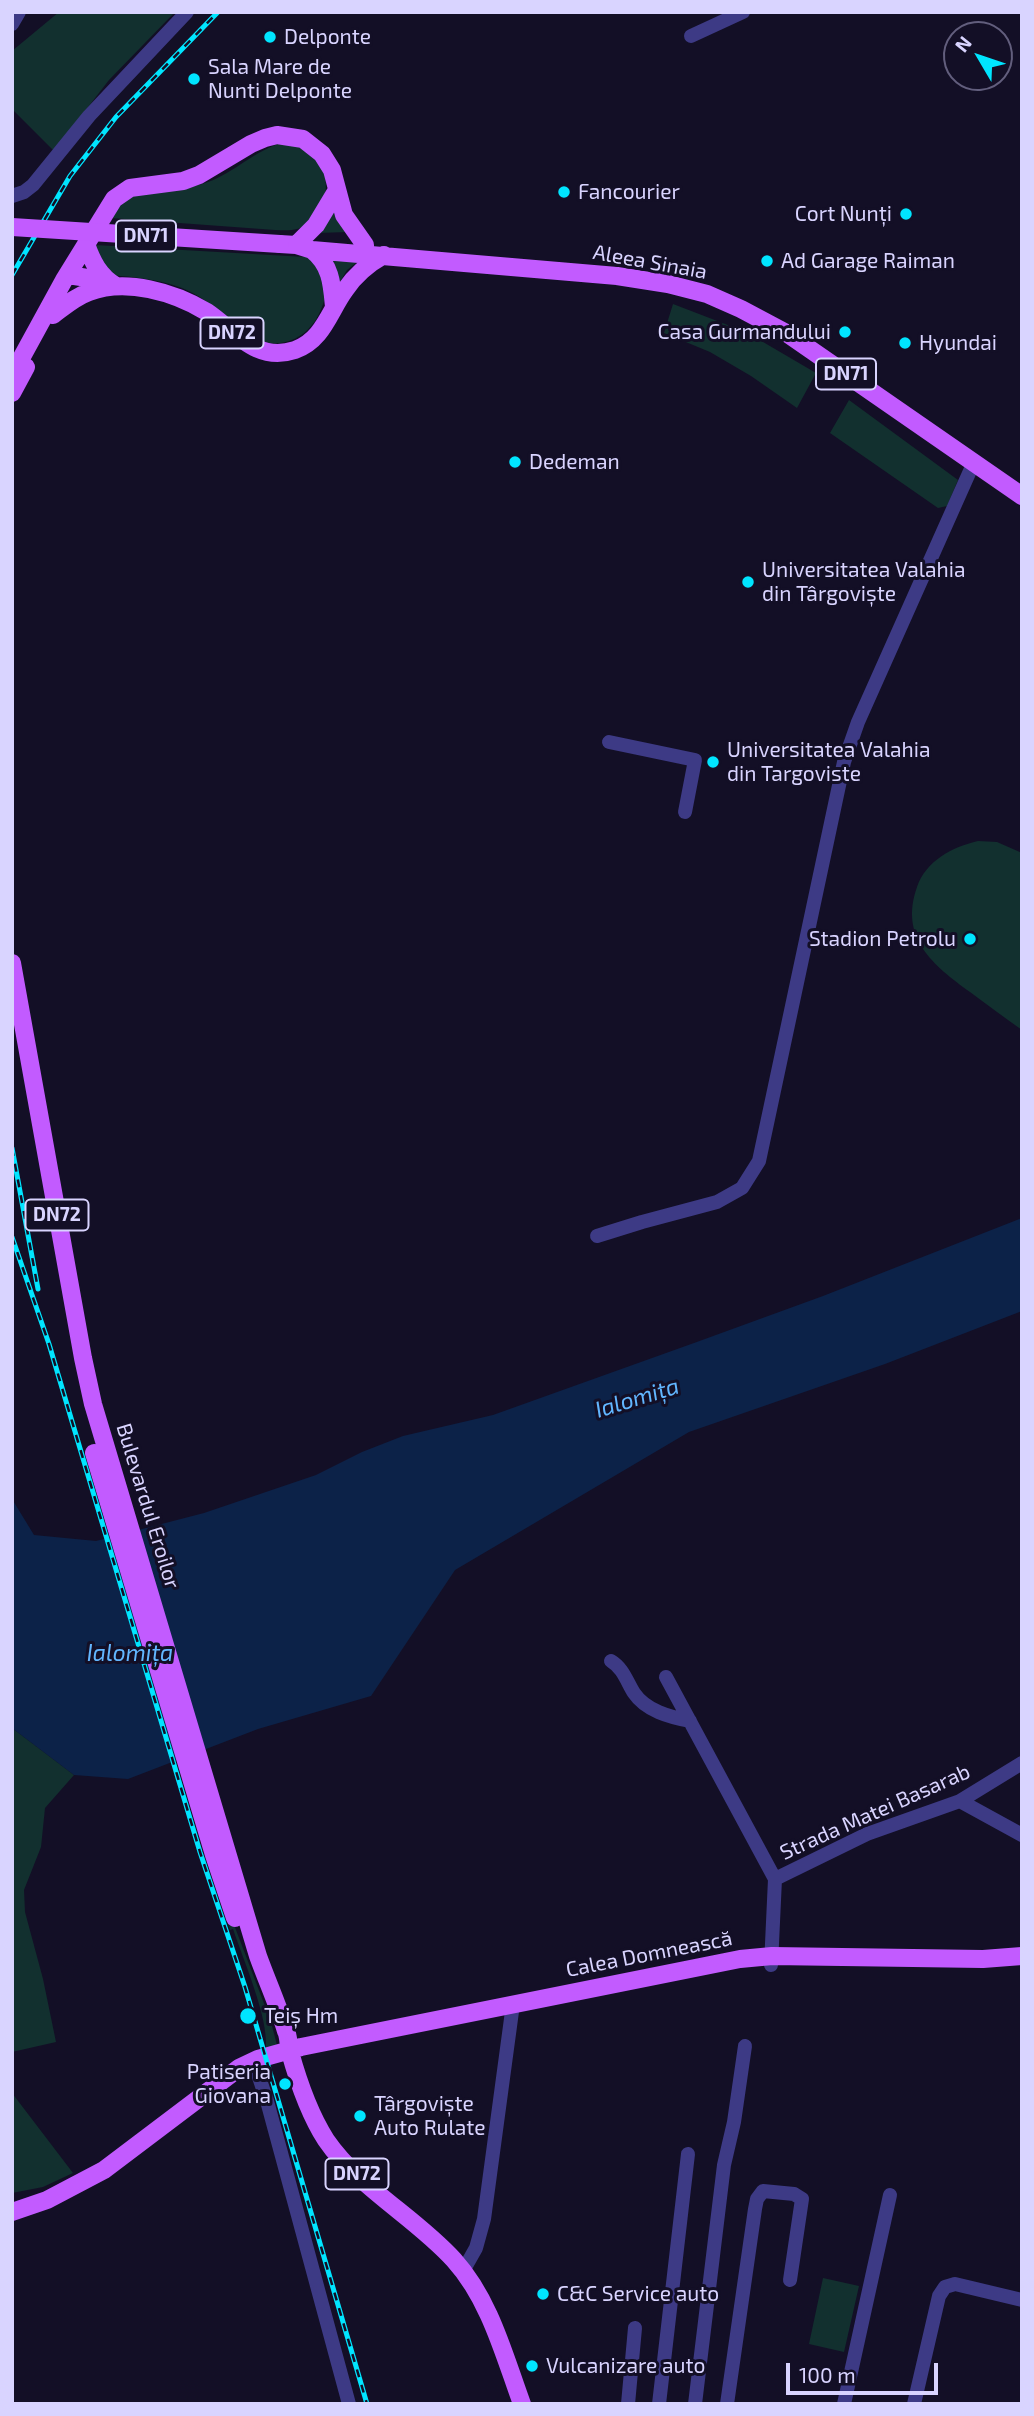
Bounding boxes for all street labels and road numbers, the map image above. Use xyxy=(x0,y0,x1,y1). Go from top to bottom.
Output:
road number: DN71 xyxy=(116,220,176,252)
street label: Aleea Sinaia xyxy=(591,240,709,284)
road number: DN72 xyxy=(201,318,264,348)
road number: DN71 xyxy=(816,358,876,390)
road number: DN72 xyxy=(25,1200,88,1231)
street label: Bulevardul Eroilor xyxy=(111,1420,185,1592)
street label: Strada Matei Basarab xyxy=(776,1759,974,1865)
street label: Calea Domnească xyxy=(564,1926,734,1982)
road number: DN72 xyxy=(326,2158,388,2190)

